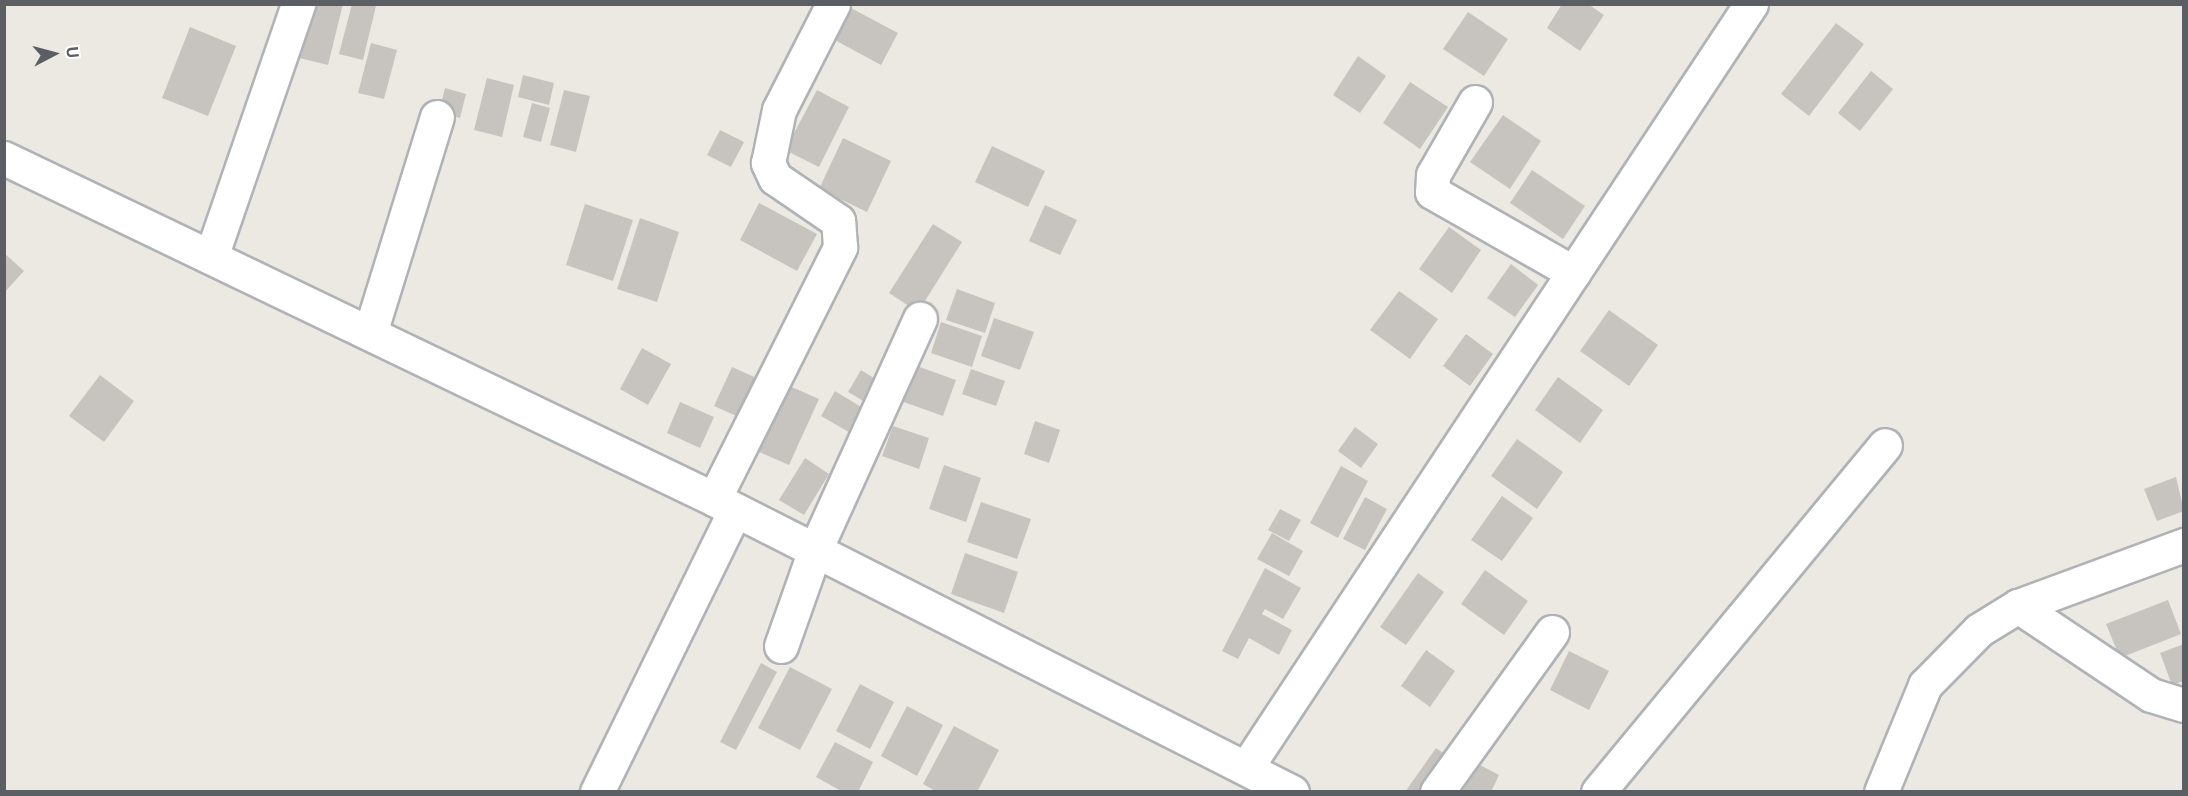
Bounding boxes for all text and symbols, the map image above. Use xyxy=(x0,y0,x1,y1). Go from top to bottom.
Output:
north arrow xyxy=(24,24,84,84)
text: U xyxy=(62,45,82,59)

